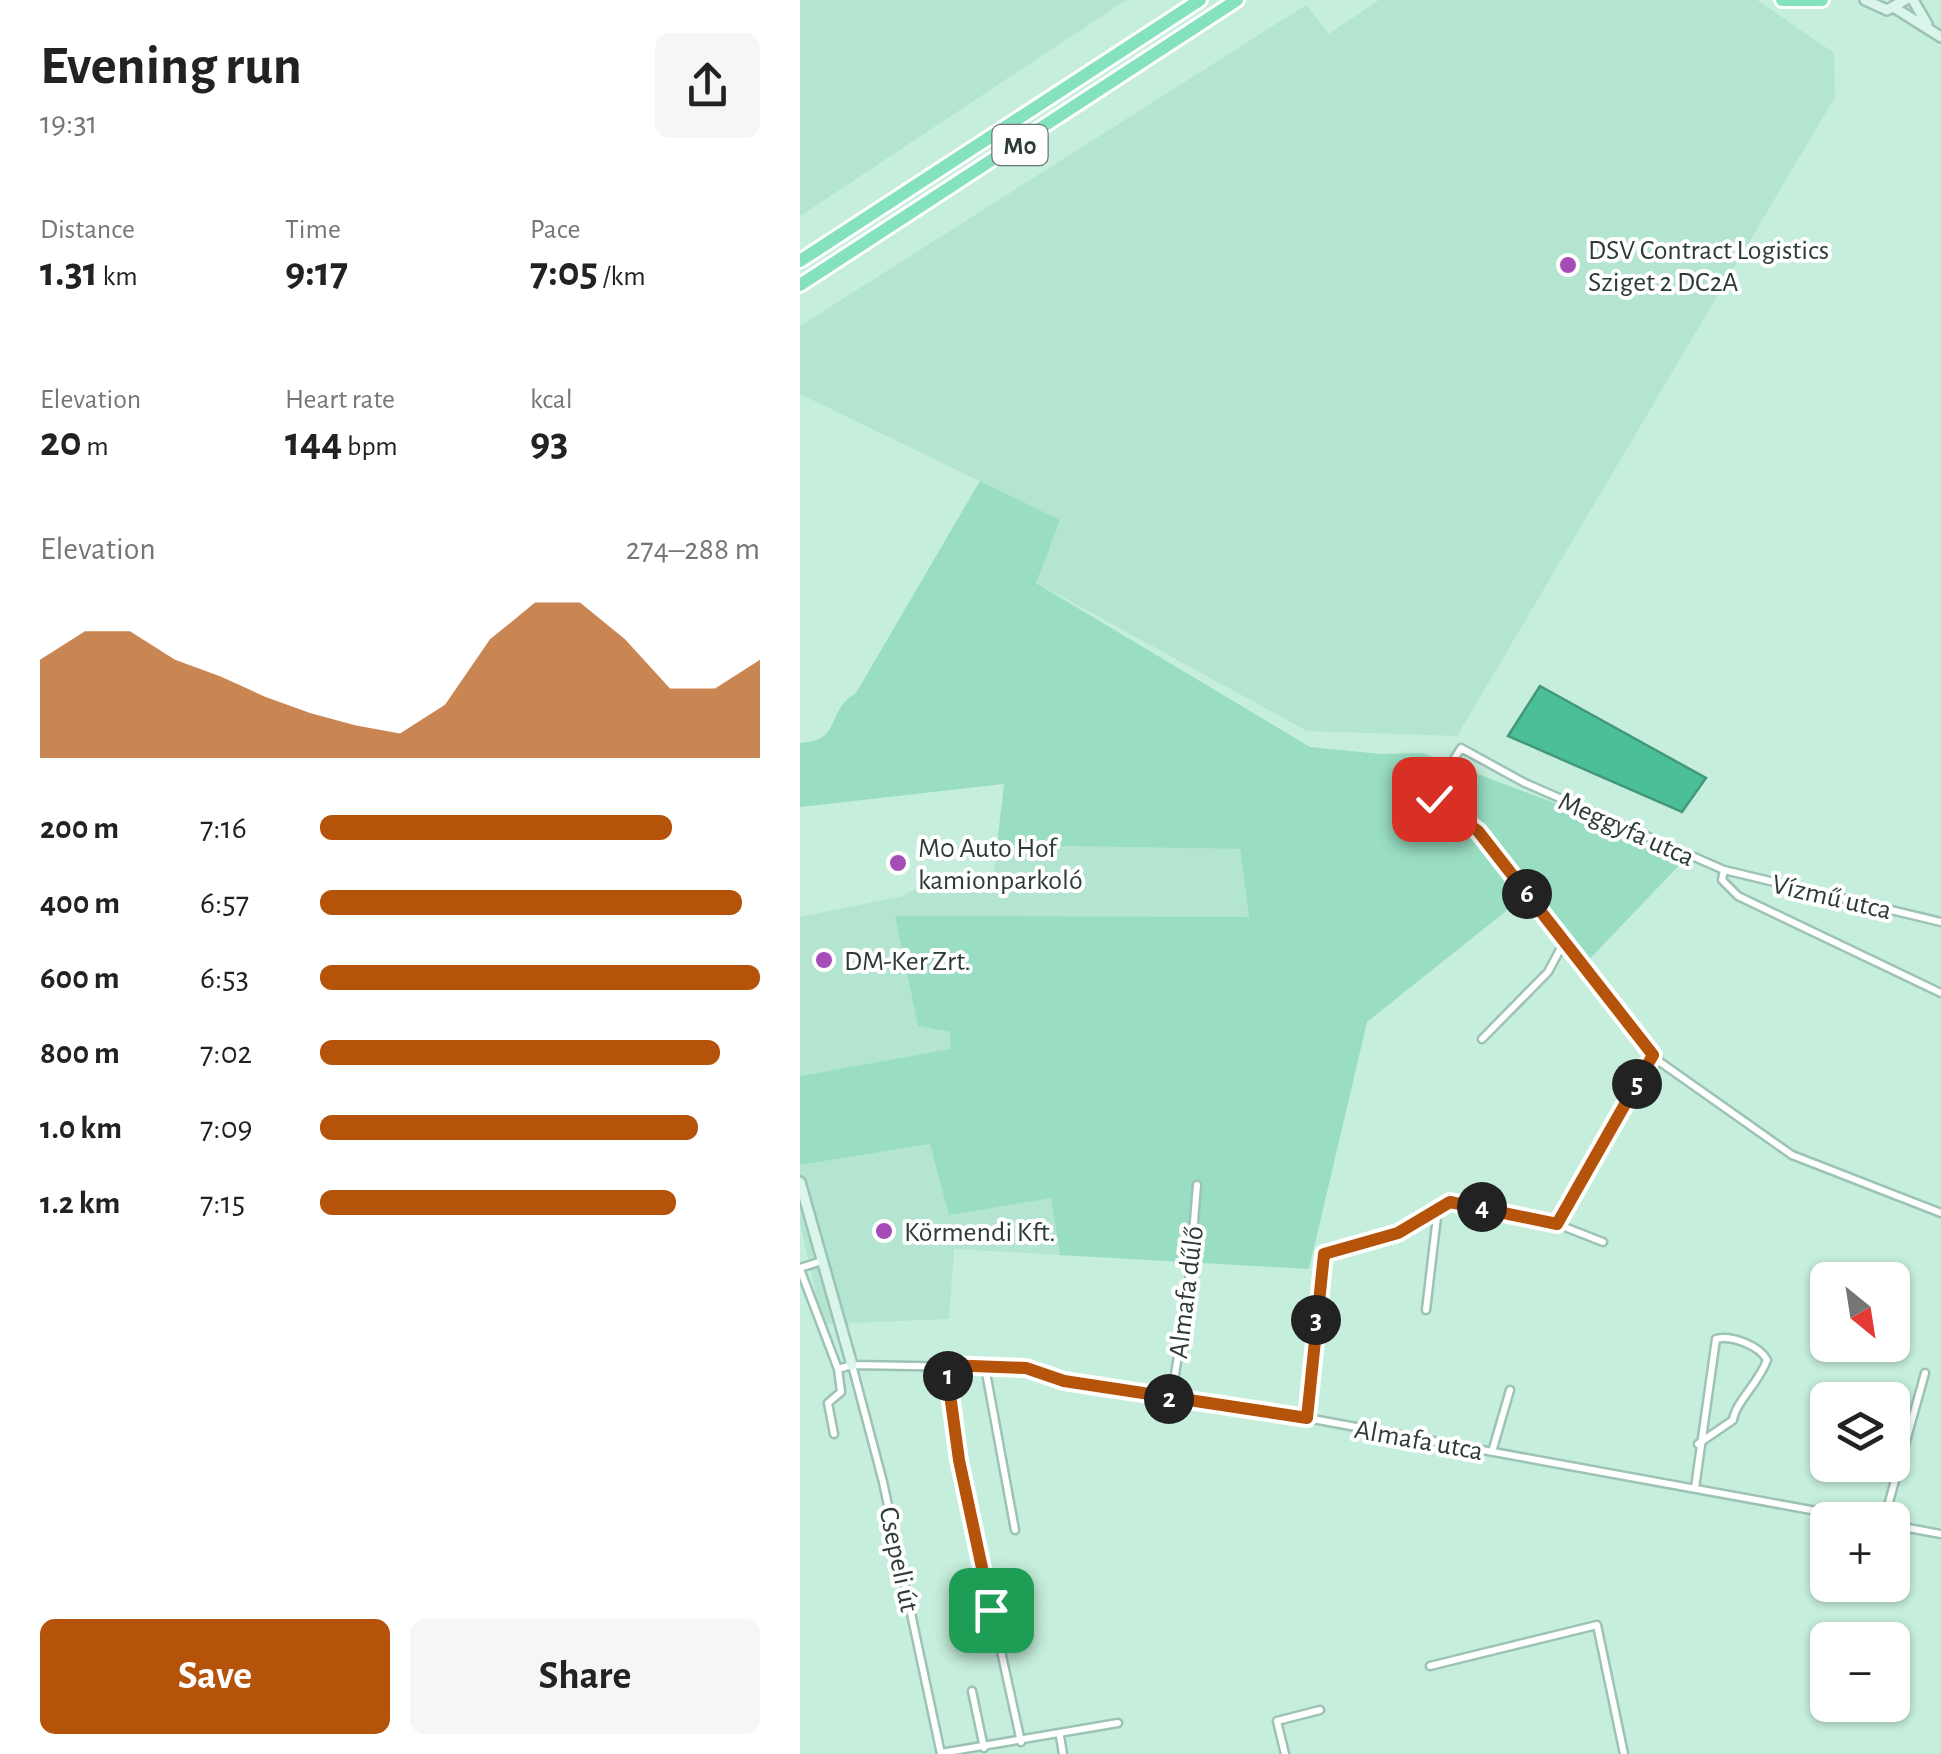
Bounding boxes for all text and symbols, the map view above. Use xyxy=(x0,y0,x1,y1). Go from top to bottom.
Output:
button: share xyxy=(655,33,760,138)
text: Evening run xyxy=(40,39,302,94)
text: 19:31 xyxy=(40,107,98,139)
road number: M0 xyxy=(992,125,1048,165)
text: Distance xyxy=(40,216,135,244)
text: Time xyxy=(285,216,341,244)
text: Pace xyxy=(530,216,580,244)
place label: DSV Contract Logistics Sziget 2 DC2A xyxy=(1588,237,1829,297)
text: 1.31 xyxy=(40,251,98,293)
text: 9:17 xyxy=(285,251,348,293)
text: 7:05 xyxy=(530,251,598,293)
marker: DSV Contract Logistics Sziget 2 DC2A xyxy=(1557,254,1579,276)
text: km xyxy=(98,263,138,291)
text: /km xyxy=(598,263,646,291)
text: Elevation xyxy=(40,386,141,414)
text: Heart rate xyxy=(285,386,395,414)
text: kcal xyxy=(530,386,573,414)
text: 20 xyxy=(40,421,82,463)
text: 144 xyxy=(285,421,342,463)
text: 93 xyxy=(530,421,568,463)
text: m xyxy=(82,433,109,461)
text: bpm xyxy=(342,433,398,461)
text: Elevation xyxy=(40,533,156,565)
text: 274–288 m xyxy=(626,533,760,565)
pin xyxy=(1392,757,1477,842)
icon: check xyxy=(1407,772,1462,827)
street label: Meggyfa utca xyxy=(1554,787,1698,872)
text: 200 m xyxy=(40,812,119,844)
text: 7:16 xyxy=(200,812,247,844)
place label: M0 Auto Hof kamionparkoló xyxy=(918,835,1083,895)
marker: M0 Auto Hof kamionparkoló xyxy=(887,852,909,874)
pin: 6 xyxy=(1502,869,1552,919)
street label: Vízmű utca xyxy=(1769,871,1894,925)
text: 6 xyxy=(1520,880,1534,908)
text: 400 m xyxy=(40,887,120,919)
text: 6:57 xyxy=(200,887,249,919)
place label: DM-Ker Zrt. xyxy=(844,948,971,976)
marker: DM-Ker Zrt. xyxy=(813,949,835,971)
text: 600 m xyxy=(40,962,119,994)
text: 6:53 xyxy=(200,962,249,994)
text: 800 m xyxy=(40,1037,120,1069)
text: 7:02 xyxy=(200,1037,252,1069)
pin: 5 xyxy=(1612,1059,1662,1109)
text: 5 xyxy=(1631,1070,1643,1098)
text: 1.0 km xyxy=(40,1112,122,1144)
text: 7:09 xyxy=(200,1112,253,1144)
pin: 4 xyxy=(1457,1182,1507,1232)
text: 1.2 km xyxy=(40,1187,120,1219)
text: 7:15 xyxy=(200,1187,245,1219)
text: 4 xyxy=(1475,1193,1489,1221)
place label: Körmendi Kft. xyxy=(904,1219,1055,1247)
marker: Körmendi Kft. xyxy=(873,1220,895,1242)
street label: Almafa dűlő xyxy=(1165,1224,1209,1360)
north arrow xyxy=(1810,1262,1910,1362)
map controls xyxy=(1810,1262,1910,1722)
pin: 3 xyxy=(1291,1295,1341,1345)
text: 3 xyxy=(1310,1306,1322,1334)
pin: 1 xyxy=(923,1351,973,1401)
text: 1 xyxy=(943,1362,953,1390)
pin: 2 xyxy=(1144,1374,1194,1424)
button: layers xyxy=(1810,1382,1910,1482)
text: 2 xyxy=(1162,1385,1176,1413)
street label: Almafa utca xyxy=(1352,1416,1485,1466)
button: + xyxy=(1810,1502,1910,1602)
street label: Csepeli út xyxy=(873,1504,923,1614)
pin xyxy=(949,1568,1034,1653)
icon: arrive xyxy=(964,1583,1019,1638)
button: Save xyxy=(40,1619,390,1734)
button: Share xyxy=(410,1619,760,1734)
button: − xyxy=(1810,1622,1910,1722)

